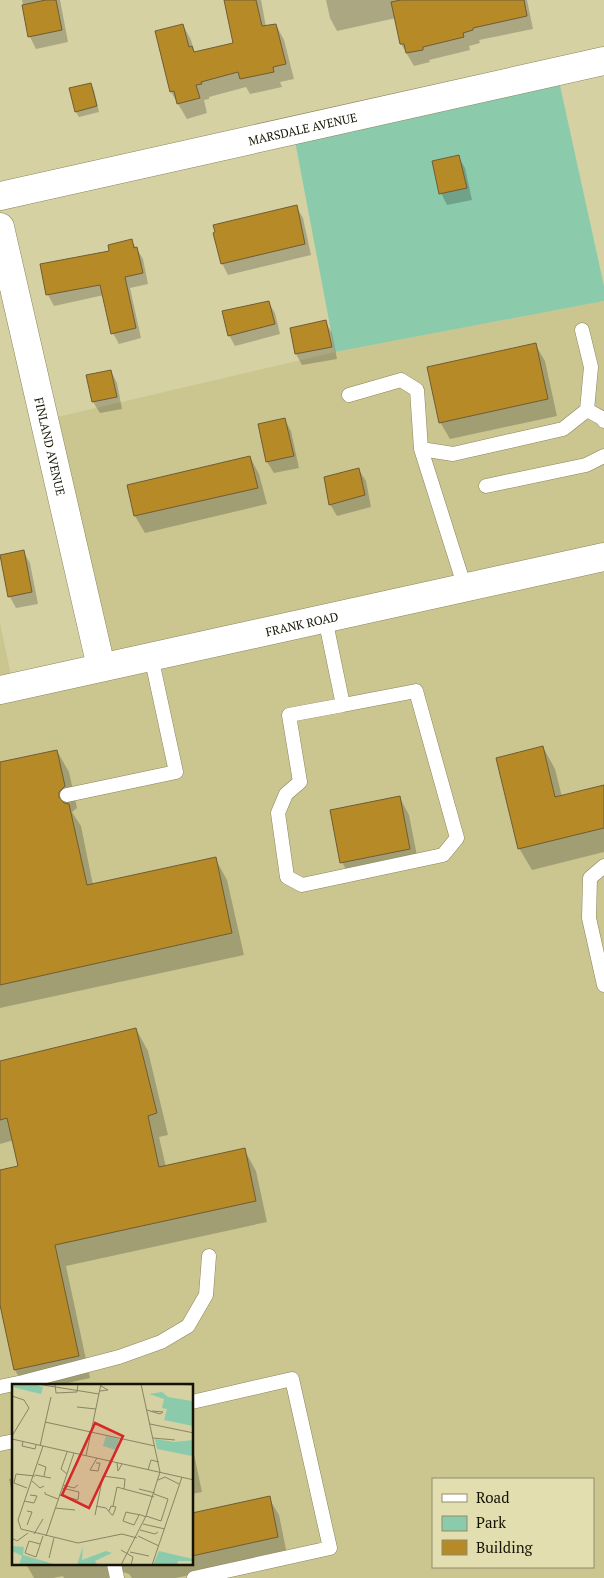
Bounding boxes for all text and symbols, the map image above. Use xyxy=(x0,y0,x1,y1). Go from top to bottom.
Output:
street label: MARSDALE AVENUE xyxy=(247,109,358,148)
street label: FINLAND AVENUE xyxy=(32,396,69,497)
street label: FRANK ROAD xyxy=(264,608,340,639)
inset map xyxy=(12,1384,194,1566)
legend xyxy=(432,1478,594,1568)
text: Road xyxy=(476,1487,509,1507)
text: Park xyxy=(476,1512,506,1532)
text: Building xyxy=(476,1537,534,1557)

